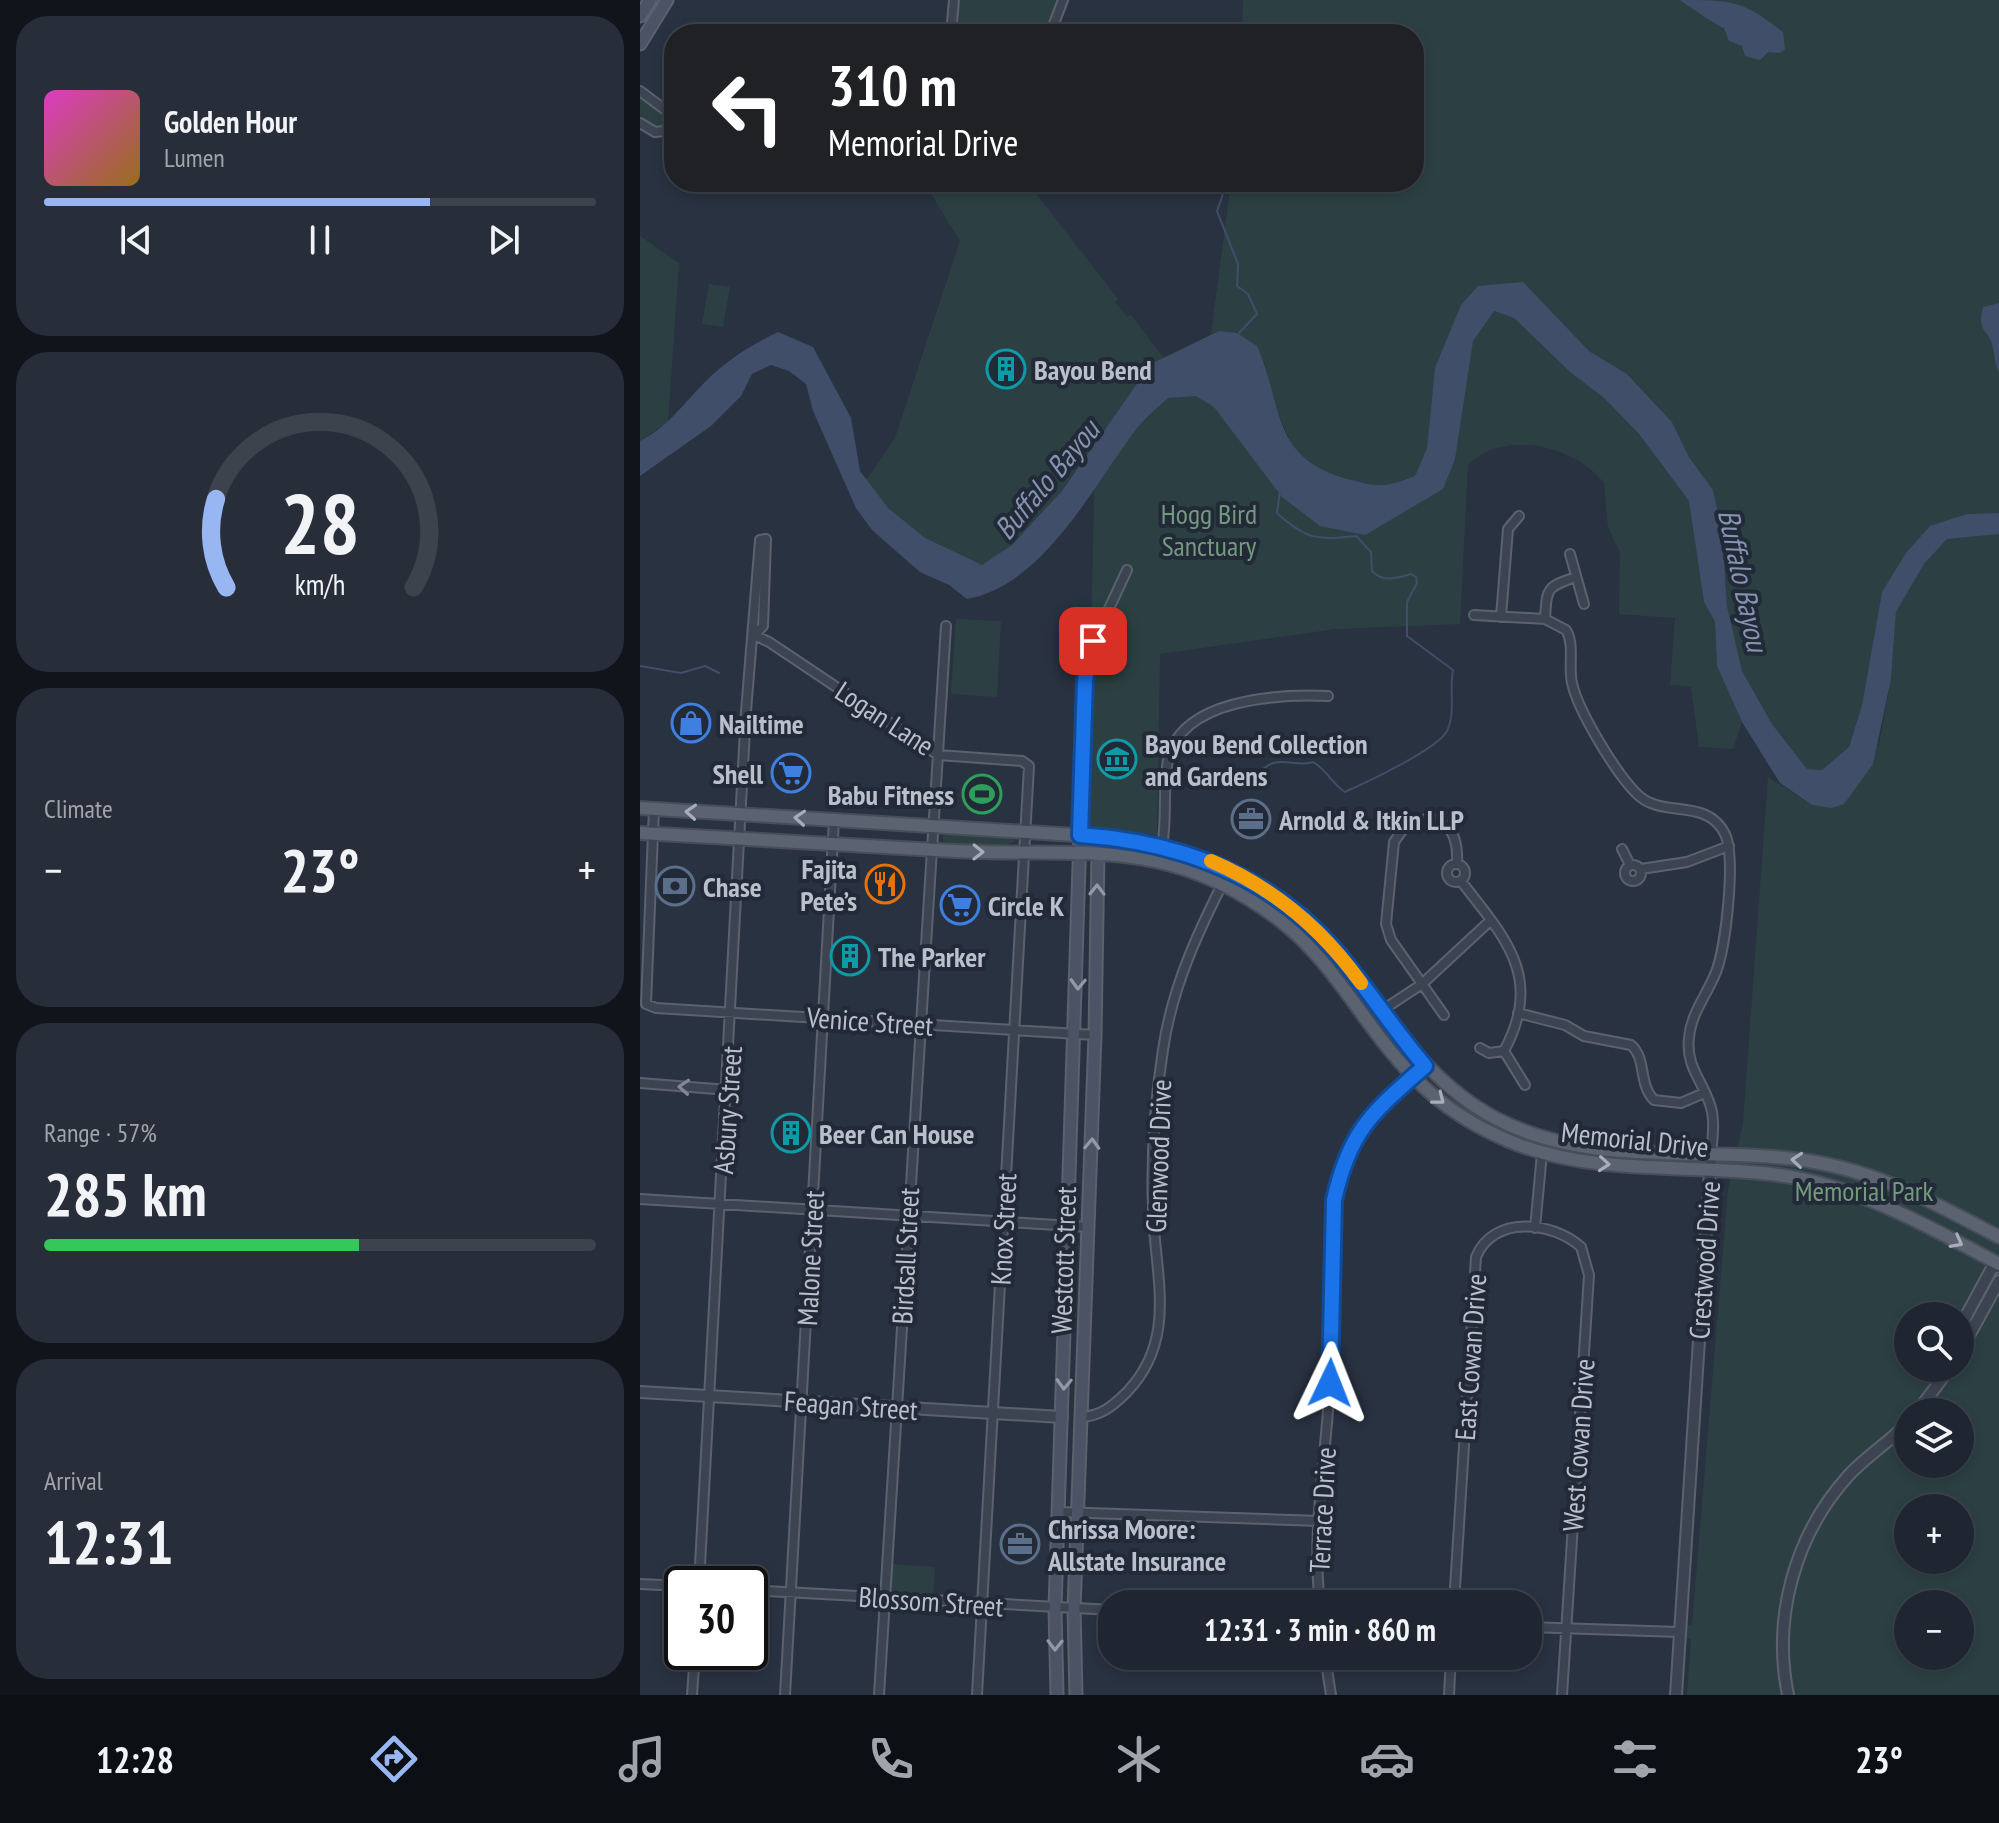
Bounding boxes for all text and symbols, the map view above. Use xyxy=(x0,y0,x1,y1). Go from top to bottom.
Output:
text: 310 m xyxy=(828,49,957,121)
icon: left xyxy=(696,56,800,160)
text: Golden Hour xyxy=(164,102,297,141)
text: Memorial Drive xyxy=(828,119,1018,166)
text: Lumen xyxy=(164,141,225,174)
icon: previous xyxy=(114,218,158,262)
icon: pause xyxy=(298,218,342,262)
icon: next xyxy=(482,218,526,262)
building icon: Bayou Bend xyxy=(985,348,1027,390)
place label: Bayou Bend xyxy=(1034,351,1152,388)
water label: Buffalo Bayou xyxy=(985,410,1109,547)
text: 28 xyxy=(280,468,360,576)
park label: Hogg Bird Sanctuary xyxy=(1161,495,1257,564)
water label: Buffalo Bayou xyxy=(1710,505,1778,657)
text: km/h xyxy=(295,566,345,603)
pin xyxy=(1059,607,1127,675)
icon: arrive xyxy=(1071,619,1115,663)
street label: Logan Lane xyxy=(829,672,941,764)
shop icon: Nailtime xyxy=(670,702,712,744)
place label: Nailtime xyxy=(719,705,804,742)
place label: Bayou Bend Collection and Gardens xyxy=(1145,725,1367,794)
museum icon: Bayou Bend Collection and Gardens xyxy=(1096,738,1138,780)
supermarket icon: Shell xyxy=(770,752,812,794)
place label: Shell xyxy=(713,755,763,792)
sports icon: Babu Fitness xyxy=(961,773,1003,815)
place label: Babu Fitness xyxy=(828,776,954,813)
text: Climate xyxy=(44,792,113,825)
office icon: Arnold & Itkin LLP xyxy=(1230,798,1272,840)
place label: Arnold & Itkin LLP xyxy=(1278,801,1464,838)
one-way arrow xyxy=(684,804,697,821)
one-way arrow xyxy=(793,810,806,827)
text: 23° xyxy=(280,831,360,909)
text: − xyxy=(44,841,62,898)
text: + xyxy=(578,841,596,898)
one-way arrow xyxy=(972,843,985,860)
place label: Fajita Pete’s xyxy=(800,850,857,919)
restaurant icon: Fajita Pete’s xyxy=(864,863,906,905)
bank icon: Chase xyxy=(654,865,696,907)
place label: Chase xyxy=(703,868,762,905)
one-way arrow xyxy=(1089,883,1106,896)
supermarket icon: Circle K xyxy=(939,884,981,926)
place label: Circle K xyxy=(988,887,1065,924)
building icon: The Parker xyxy=(829,935,871,977)
place label: The Parker xyxy=(878,938,986,975)
one-way arrow xyxy=(1069,978,1086,991)
street label: Venice Street xyxy=(805,998,935,1044)
street label: Asbury Street xyxy=(704,1044,750,1175)
one-way arrow xyxy=(677,1079,690,1096)
street label: Glenwood Drive xyxy=(1137,1079,1179,1233)
one-way arrow xyxy=(1430,1089,1444,1104)
building icon: Beer Can House xyxy=(770,1112,812,1154)
street label: Memorial Drive xyxy=(1559,1113,1711,1165)
place label: Beer Can House xyxy=(819,1115,974,1152)
text: Range · 57% xyxy=(44,1116,157,1149)
one-way arrow xyxy=(1083,1137,1100,1150)
one-way arrow xyxy=(1790,1152,1803,1169)
text: 285 km xyxy=(44,1155,207,1233)
one-way arrow xyxy=(1598,1155,1611,1172)
street label: Knox Street xyxy=(982,1172,1024,1286)
park label: Memorial Park xyxy=(1795,1172,1934,1209)
street label: Crestwood Drive xyxy=(1680,1180,1728,1340)
street label: Birdsall Street xyxy=(883,1186,927,1325)
street label: Westcott Street xyxy=(1042,1186,1084,1334)
street label: Malone Street xyxy=(788,1189,832,1327)
one-way arrow xyxy=(1948,1232,1963,1248)
street label: East Cowan Drive xyxy=(1446,1272,1494,1442)
map controls xyxy=(1894,1302,1974,1670)
button: search xyxy=(1894,1302,1974,1382)
position arrow xyxy=(1288,1341,1372,1425)
street label: West Cowan Drive xyxy=(1554,1357,1602,1533)
one-way arrow xyxy=(1055,1378,1072,1391)
street label: Feagan Street xyxy=(783,1382,919,1428)
button: layers xyxy=(1894,1398,1974,1478)
street label: Terrace Drive xyxy=(1300,1446,1344,1574)
text: Arrival xyxy=(44,1464,103,1497)
button: + xyxy=(1894,1494,1974,1574)
text: 12:31 xyxy=(44,1503,174,1581)
place label: Chrissa Moore: Allstate Insurance xyxy=(1047,1510,1226,1579)
office icon: Chrissa Moore: Allstate Insurance xyxy=(999,1523,1041,1565)
speed limit sign: 30 xyxy=(664,1566,768,1670)
street label: Blossom Street xyxy=(857,1577,1005,1625)
button: − xyxy=(1894,1590,1974,1670)
text: 12:31 · 3 min · 860 m xyxy=(1204,1610,1436,1649)
one-way arrow xyxy=(1046,1639,1063,1652)
icon: directions xyxy=(366,1731,422,1787)
icon: music xyxy=(614,1731,670,1787)
icon: phone xyxy=(863,1731,919,1787)
icon: climate xyxy=(1111,1731,1167,1787)
icon: car xyxy=(1359,1731,1415,1787)
icon: filters xyxy=(1607,1731,1663,1787)
text: 12:28 xyxy=(96,1736,174,1783)
text: 23° xyxy=(1855,1736,1903,1783)

